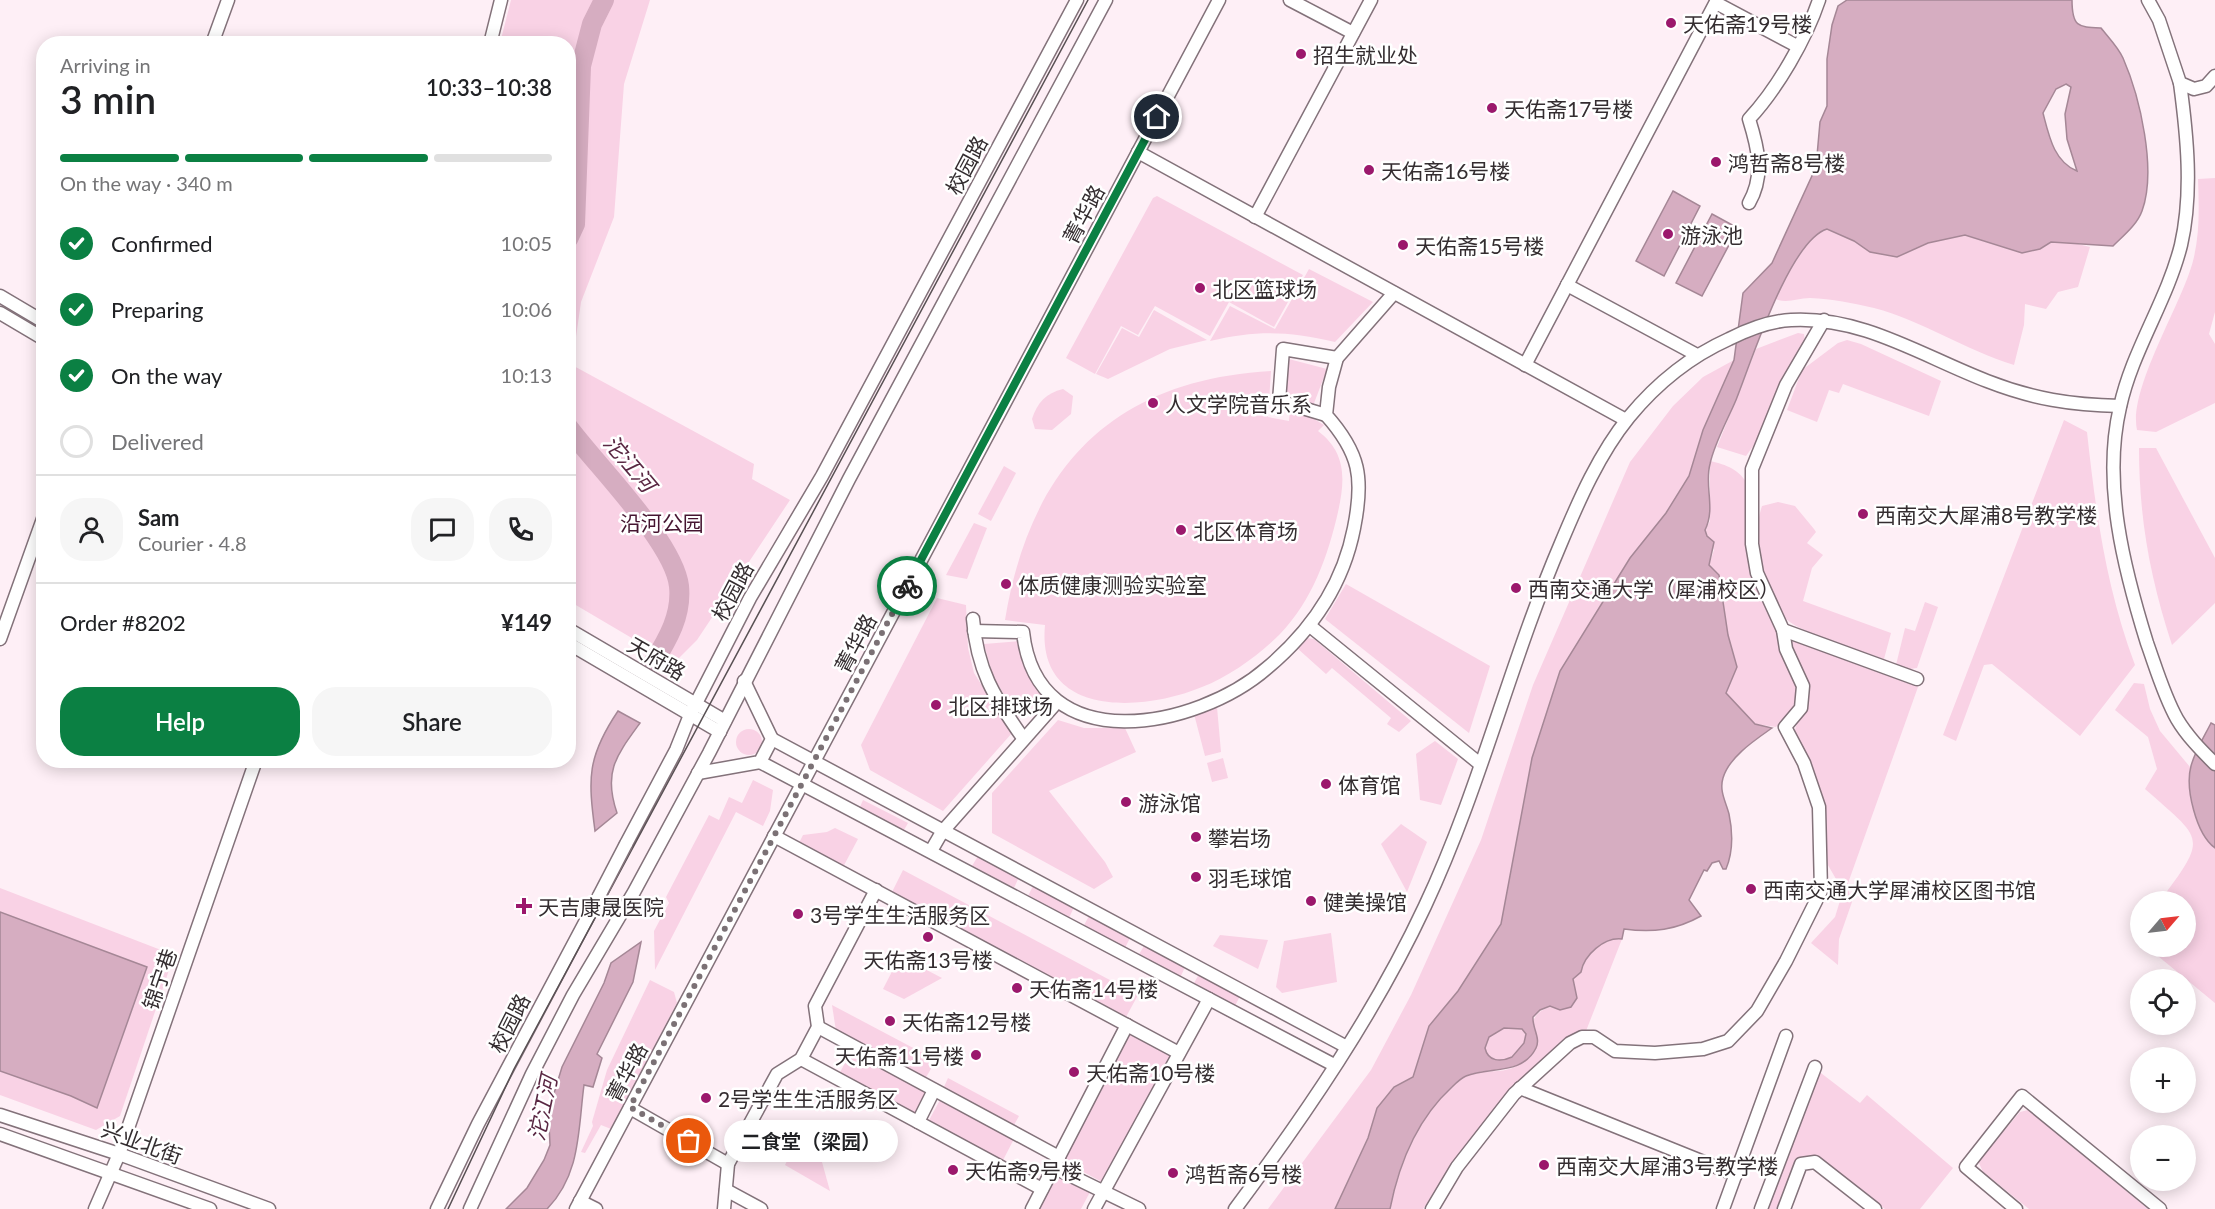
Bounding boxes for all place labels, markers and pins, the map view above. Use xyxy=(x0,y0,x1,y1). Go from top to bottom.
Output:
place label: 天佑斋19号楼 xyxy=(1683,11,1812,36)
marker: 天佑斋19号楼 xyxy=(1664,16,1678,30)
place label: 招生就业处 xyxy=(1313,42,1418,67)
marker: 招生就业处 xyxy=(1294,47,1308,61)
pin xyxy=(1131,91,1182,142)
place label: 天佑斋17号楼 xyxy=(1504,96,1633,121)
marker: 天佑斋17号楼 xyxy=(1485,101,1499,115)
place label: 鸿哲斋8号楼 xyxy=(1728,150,1845,175)
marker: 鸿哲斋8号楼 xyxy=(1709,155,1723,169)
place label: 天佑斋16号楼 xyxy=(1381,158,1510,183)
marker: 天佑斋16号楼 xyxy=(1362,163,1376,177)
place label: 游泳池 xyxy=(1680,222,1743,247)
marker: 游泳池 xyxy=(1661,227,1675,241)
place label: 天佑斋15号楼 xyxy=(1415,233,1544,258)
marker: 天佑斋15号楼 xyxy=(1396,238,1410,252)
place label: 北区篮球场 xyxy=(1212,276,1317,301)
marker: 北区篮球场 xyxy=(1193,281,1207,295)
place label: 人文学院音乐系 xyxy=(1165,391,1312,416)
marker: 人文学院音乐系 xyxy=(1146,396,1160,410)
place label: 西南交大犀浦8号教学楼 xyxy=(1875,502,2097,527)
marker: 西南交大犀浦8号教学楼 xyxy=(1856,507,1870,521)
place label: 北区体育场 xyxy=(1193,518,1298,543)
marker: 北区体育场 xyxy=(1174,523,1188,537)
place label: 体质健康测验实验室 xyxy=(1018,572,1207,597)
place label: 西南交通大学（犀浦校区） xyxy=(1528,576,1780,601)
marker: 体质健康测验实验室 xyxy=(999,577,1013,591)
marker: 西南交通大学（犀浦校区） xyxy=(1509,581,1523,595)
place label: 北区排球场 xyxy=(948,693,1053,718)
marker: 北区排球场 xyxy=(929,698,943,712)
place label: 体育馆 xyxy=(1338,772,1401,797)
marker: 体育馆 xyxy=(1319,777,1333,791)
place label: 游泳馆 xyxy=(1138,790,1201,815)
marker: 游泳馆 xyxy=(1119,795,1133,809)
place label: 攀岩场 xyxy=(1208,825,1271,850)
marker: 攀岩场 xyxy=(1189,830,1203,844)
place label: 羽毛球馆 xyxy=(1208,865,1292,890)
marker: 羽毛球馆 xyxy=(1189,870,1203,884)
place label: 西南交通大学犀浦校区图书馆 xyxy=(1763,877,2036,902)
marker: 西南交通大学犀浦校区图书馆 xyxy=(1744,882,1758,896)
place label: 健美操馆 xyxy=(1323,889,1407,914)
place label: 天吉康晟医院 xyxy=(538,894,664,919)
marker: 健美操馆 xyxy=(1304,894,1318,908)
marker: 天吉康晟医院 xyxy=(515,897,533,915)
place label: 3号学生生活服务区 xyxy=(810,902,990,927)
marker: 3号学生生活服务区 xyxy=(791,907,805,921)
marker: 天佑斋13号楼 xyxy=(921,930,935,944)
place label: 天佑斋13号楼 xyxy=(863,947,993,972)
place label: 天佑斋14号楼 xyxy=(1029,976,1158,1001)
marker: 天佑斋14号楼 xyxy=(1010,981,1024,995)
place label: 天佑斋12号楼 xyxy=(902,1009,1031,1034)
marker: 天佑斋12号楼 xyxy=(883,1014,897,1028)
place label: 天佑斋11号楼 xyxy=(835,1043,964,1068)
marker: 天佑斋11号楼 xyxy=(969,1048,983,1062)
place label: 天佑斋10号楼 xyxy=(1086,1060,1215,1085)
marker: 天佑斋10号楼 xyxy=(1067,1065,1081,1079)
place label: 2号学生生活服务区 xyxy=(718,1086,898,1111)
marker: 2号学生生活服务区 xyxy=(699,1091,713,1105)
pin xyxy=(663,1115,714,1166)
callout: 二食堂（梁园） xyxy=(725,1120,899,1162)
place label: 西南交大犀浦3号教学楼 xyxy=(1556,1153,1778,1178)
place label: 天佑斋9号楼 xyxy=(965,1158,1082,1183)
marker: 西南交大犀浦3号教学楼 xyxy=(1537,1158,1551,1172)
place label: 鸿哲斋6号楼 xyxy=(1185,1161,1302,1186)
marker: 天佑斋9号楼 xyxy=(946,1163,960,1177)
marker: 鸿哲斋6号楼 xyxy=(1166,1166,1180,1180)

